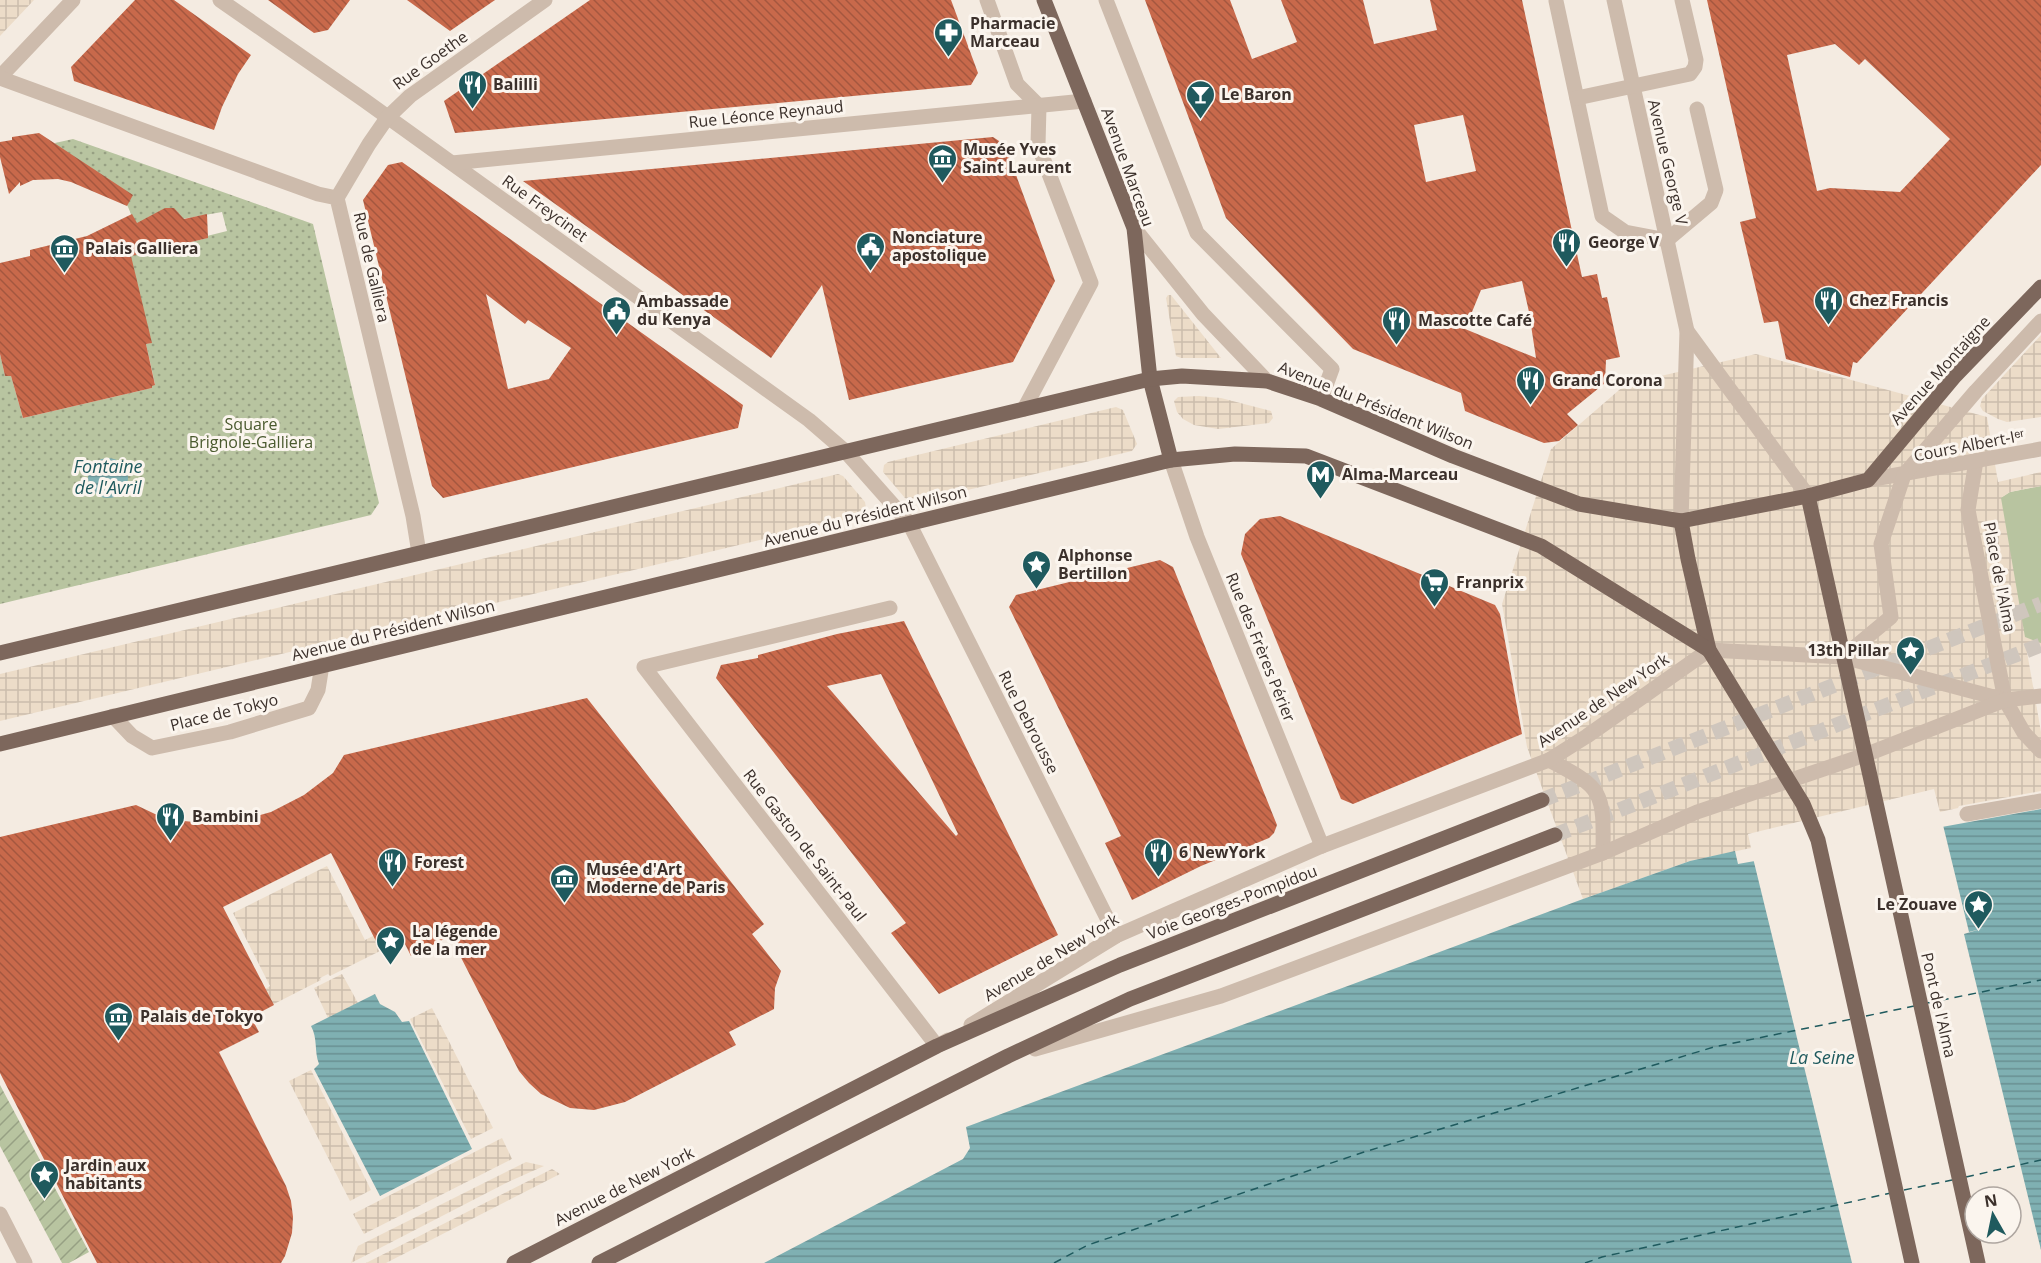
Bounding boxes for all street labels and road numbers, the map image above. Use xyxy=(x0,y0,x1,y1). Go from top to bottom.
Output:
street label: Rue Goethe xyxy=(388,25,472,95)
street label: Rue Léonce Reynaud xyxy=(687,95,845,133)
street label: Avenue George V xyxy=(1643,97,1693,227)
street label: Avenue Marceau xyxy=(1096,104,1160,230)
street label: Rue Freycinet xyxy=(498,169,592,247)
street label: Rue de Galliera xyxy=(349,210,395,324)
street label: Avenue Montaigne xyxy=(1885,311,1995,429)
street label: Avenue du Président Wilson xyxy=(1275,356,1477,454)
street label: Cours Albert-Iᵉʳ xyxy=(1912,423,2026,467)
street label: Avenue du Président Wilson xyxy=(761,480,969,552)
street label: Place de l'Alma xyxy=(1979,520,2021,634)
street label: Rue des Frères Périer xyxy=(1221,569,1301,725)
street label: Avenue du Président Wilson xyxy=(289,594,497,666)
street label: Avenue de New York xyxy=(1533,648,1673,752)
street label: Rue Debrousse xyxy=(993,666,1065,778)
street label: Place de Tokyo xyxy=(168,688,280,736)
street label: Rue Gaston de Saint-Paul xyxy=(738,764,872,926)
street label: Voie Georges-Pompidou xyxy=(1144,859,1320,945)
street label: Avenue de New York xyxy=(979,908,1123,1006)
street label: Pont de l'Alma xyxy=(1916,950,1962,1060)
street label: Avenue de New York xyxy=(550,1141,698,1231)

